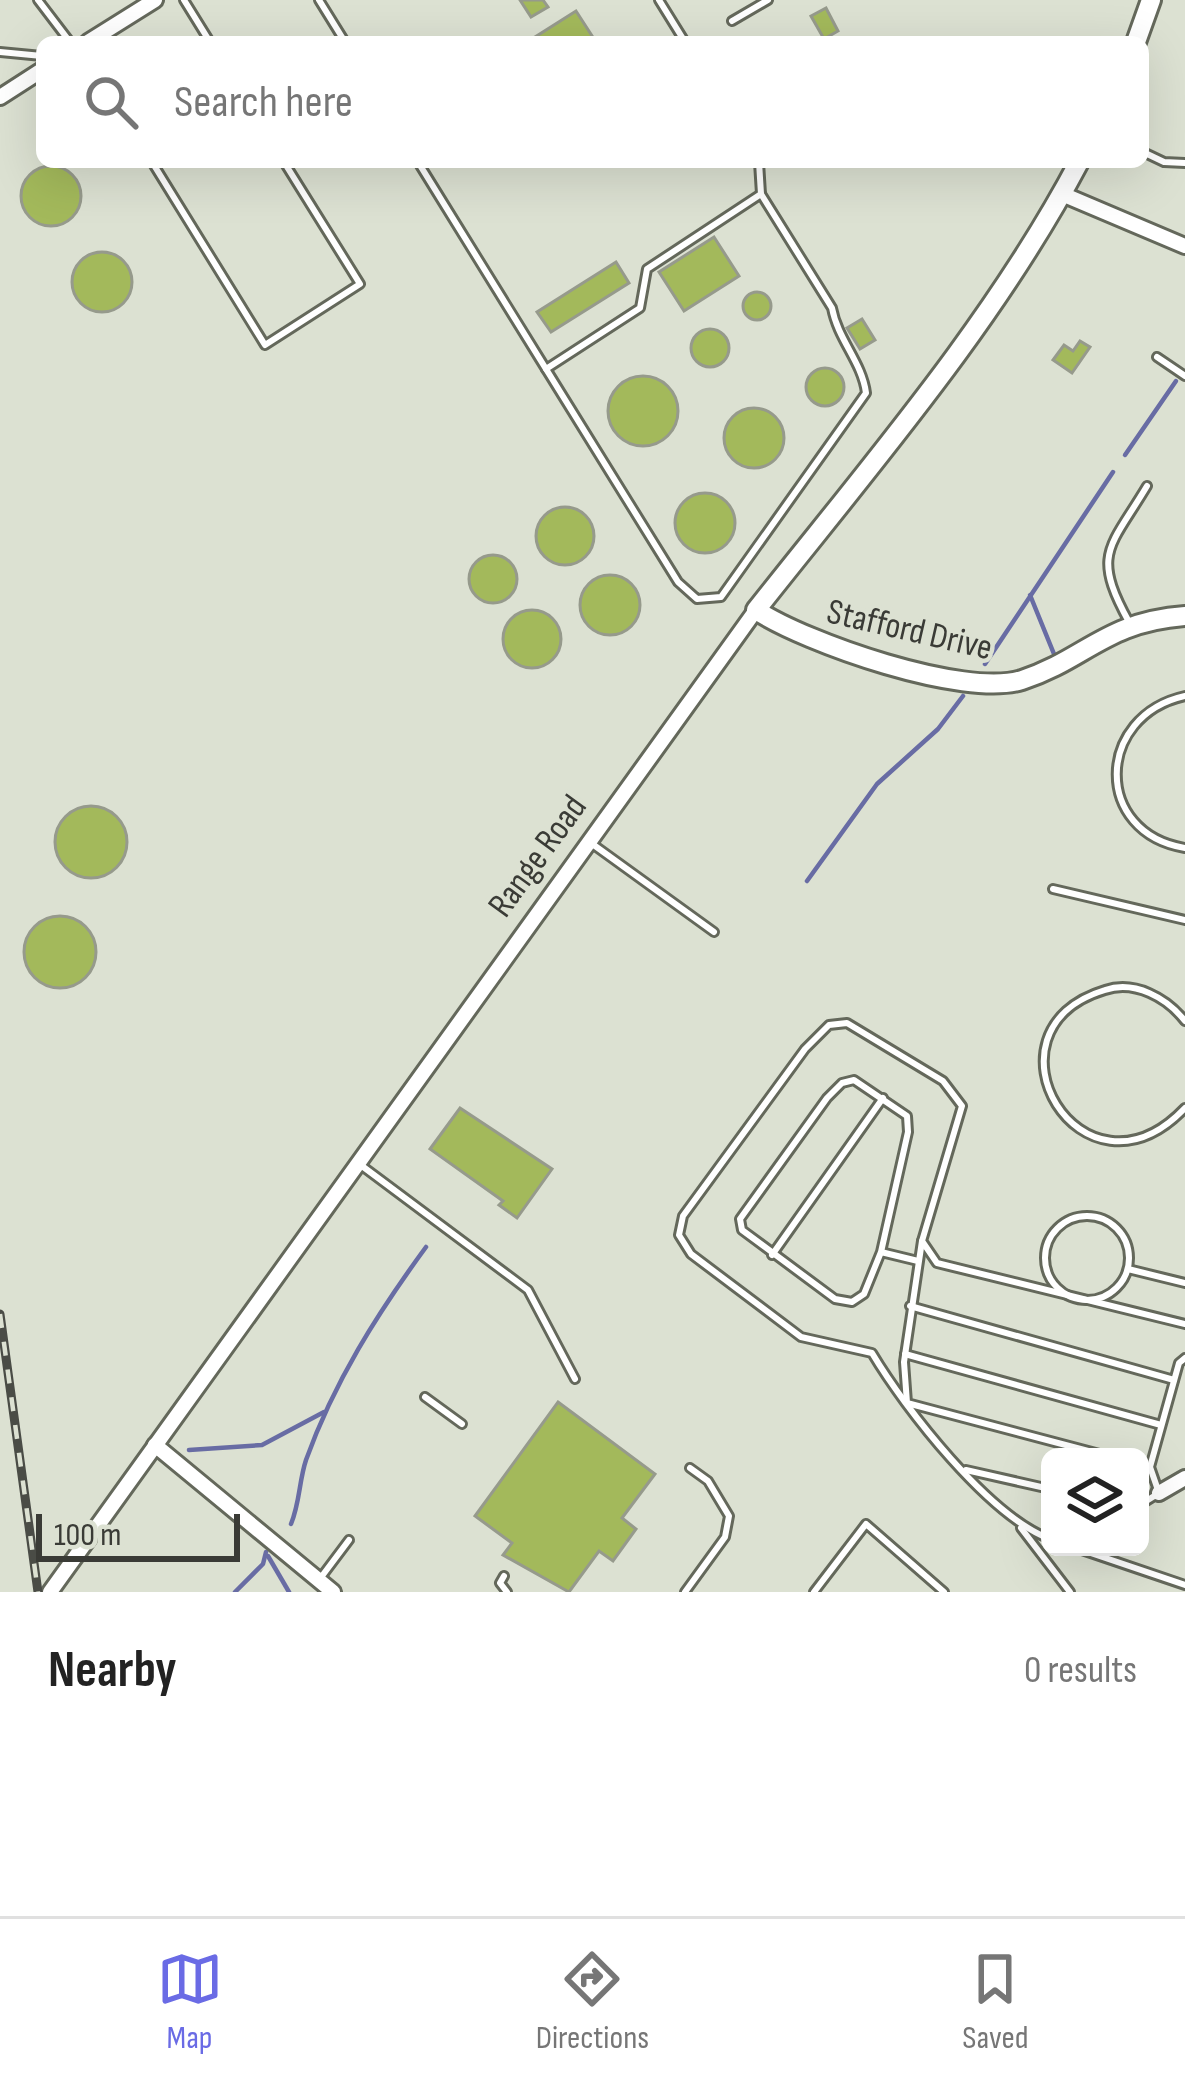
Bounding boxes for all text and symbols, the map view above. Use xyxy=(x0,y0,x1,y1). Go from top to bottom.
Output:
search box xyxy=(36,36,1149,168)
icon: search xyxy=(78,69,144,135)
text: Search here xyxy=(174,75,353,130)
street label: Stafford Drive xyxy=(823,591,996,670)
street label: Range Road xyxy=(480,787,597,926)
map controls xyxy=(1041,1448,1149,1556)
button: layers xyxy=(1041,1448,1149,1556)
scale bar xyxy=(36,1508,240,1561)
text: 100 m xyxy=(54,1515,121,1555)
text: Nearby xyxy=(48,1640,177,1701)
text: 0 results xyxy=(1024,1647,1137,1694)
tab: Map xyxy=(157,1946,223,2058)
tab: Directions xyxy=(536,1946,649,2058)
tab: Saved xyxy=(962,1946,1028,2058)

